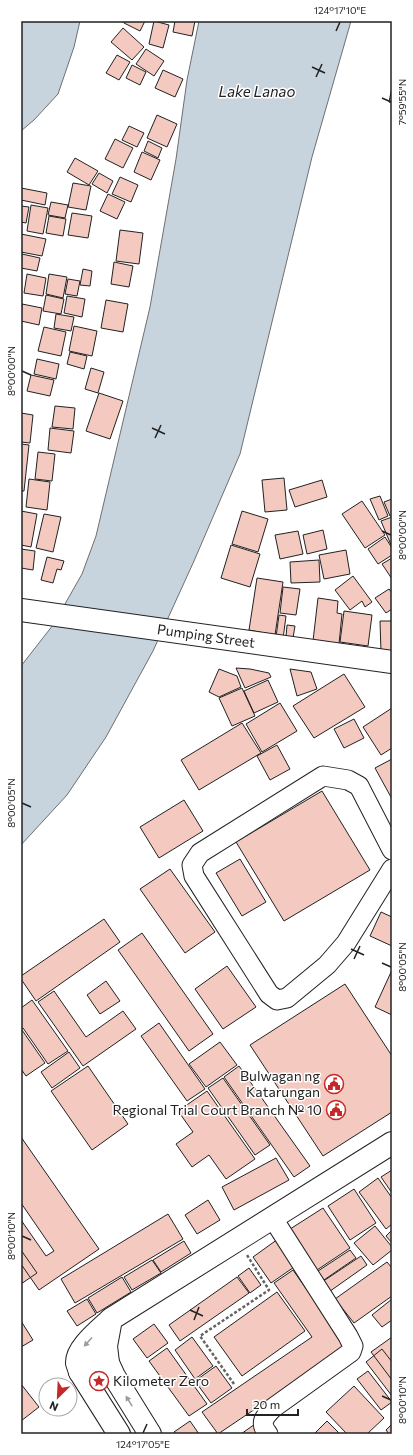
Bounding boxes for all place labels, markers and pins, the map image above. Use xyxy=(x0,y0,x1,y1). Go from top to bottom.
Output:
place label: Bulwagan ng Katarungan xyxy=(240,1067,320,1100)
public building icon: Bulwagan ng Katarungan xyxy=(323,1073,345,1095)
public building icon: Regional Trial Court Branch № 10 xyxy=(325,1099,347,1121)
place label: Regional Trial Court Branch № 10 xyxy=(113,1101,322,1118)
place icon: Kilometer Zero xyxy=(88,1370,110,1392)
place label: Kilometer Zero xyxy=(113,1372,209,1389)

